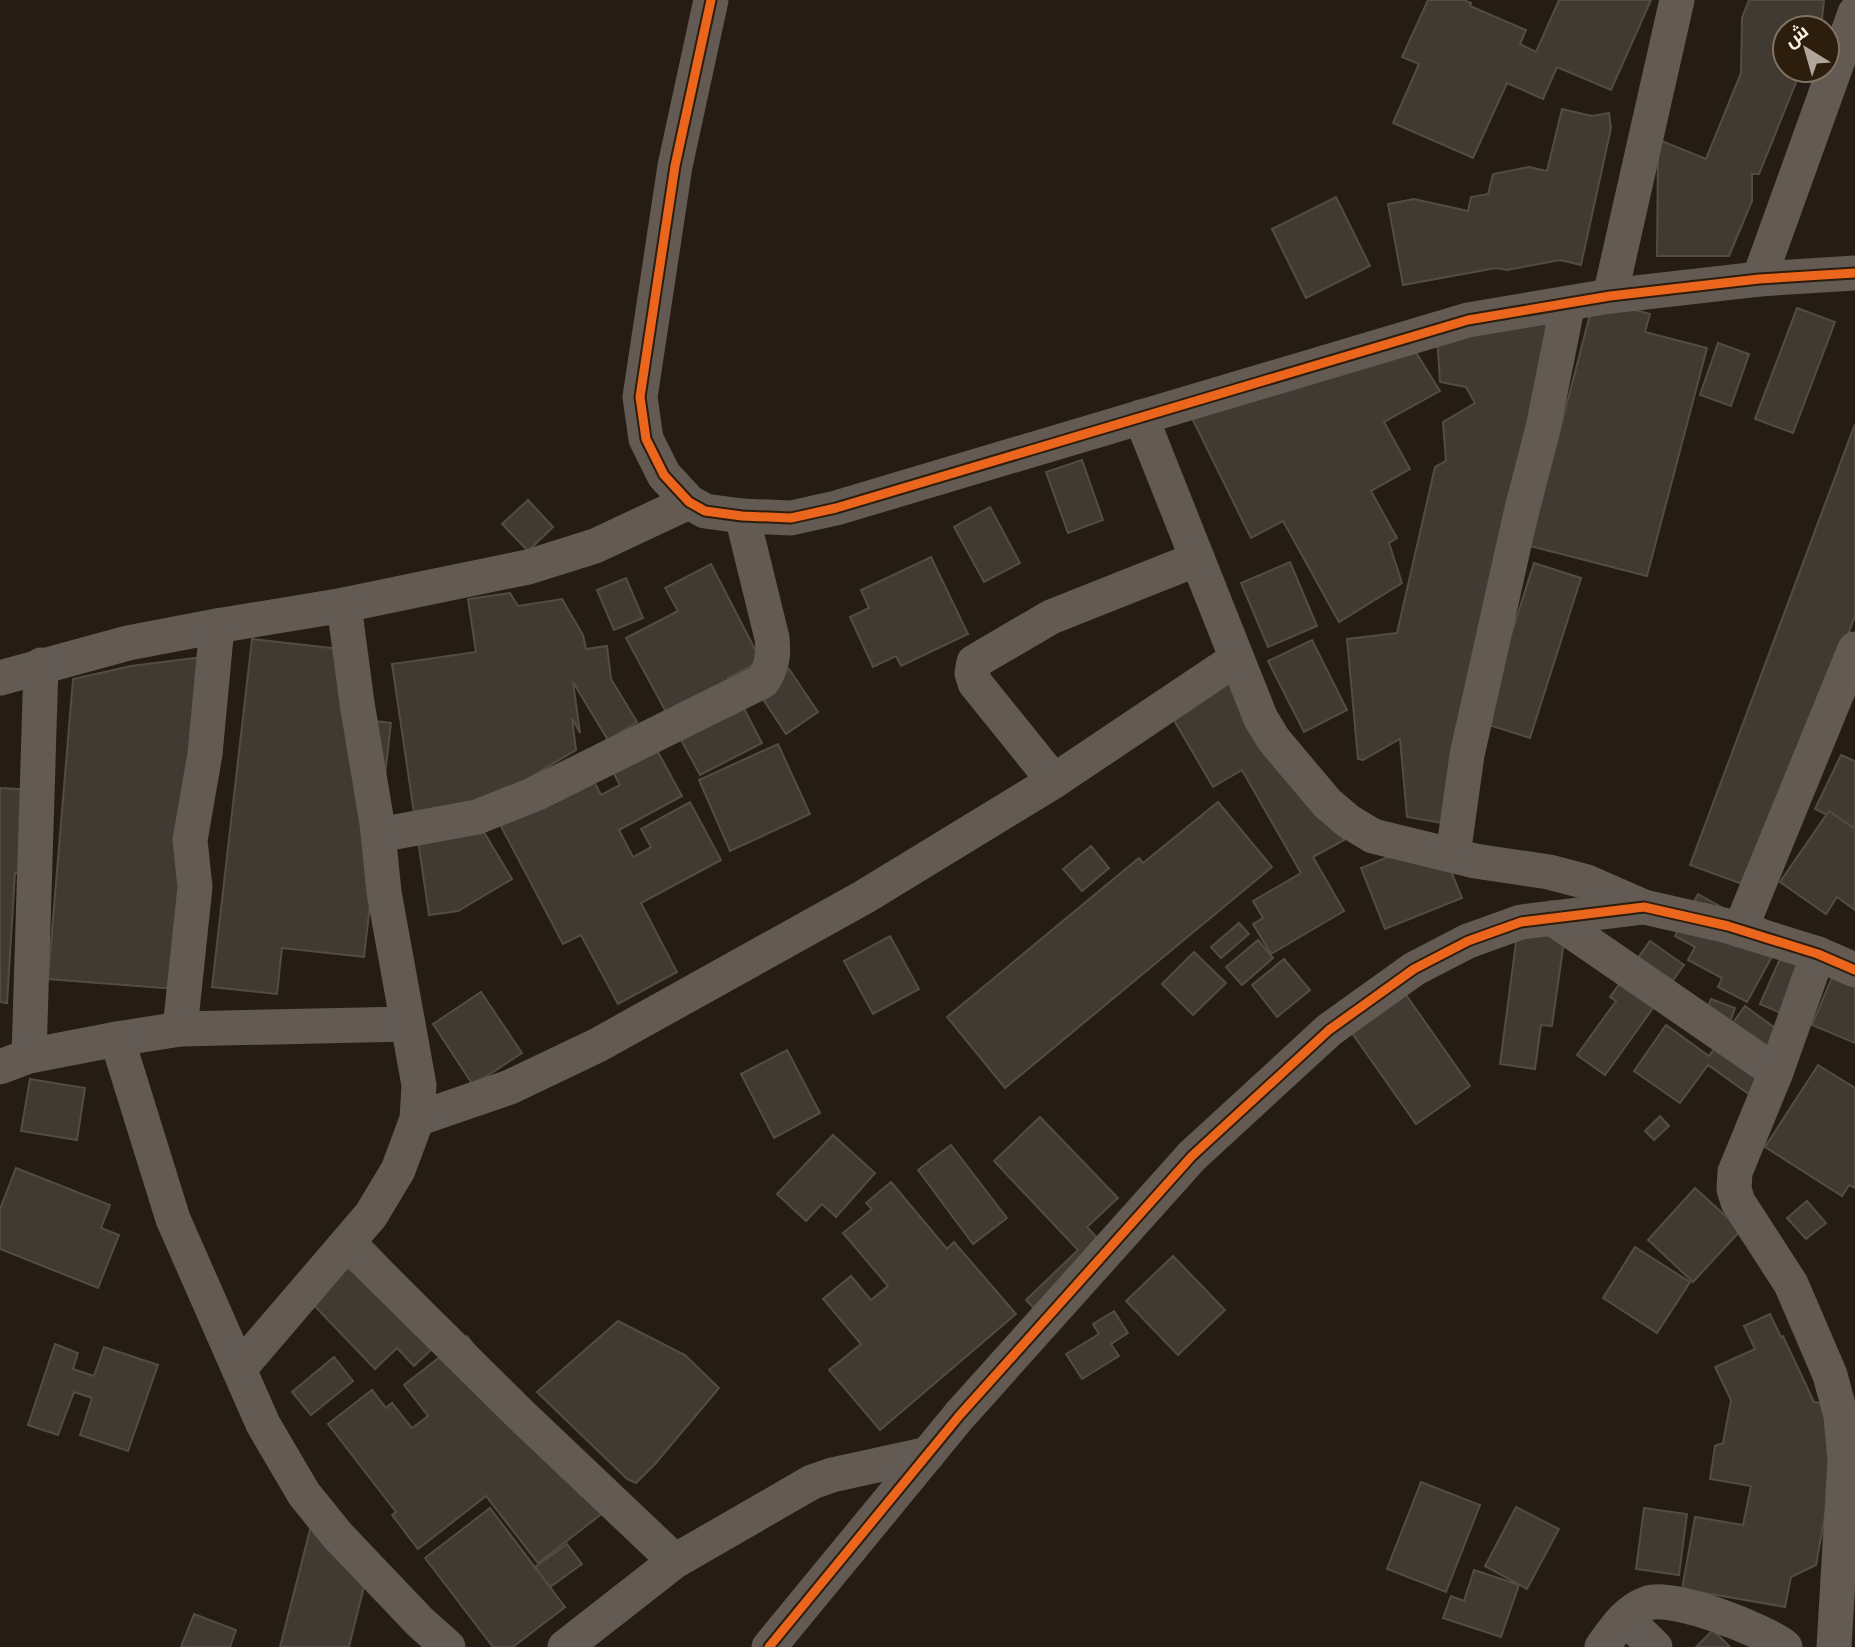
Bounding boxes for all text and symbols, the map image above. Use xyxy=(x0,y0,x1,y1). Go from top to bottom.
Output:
north arrow xyxy=(1771,14,1841,84)
text: ش xyxy=(1780,20,1813,52)

